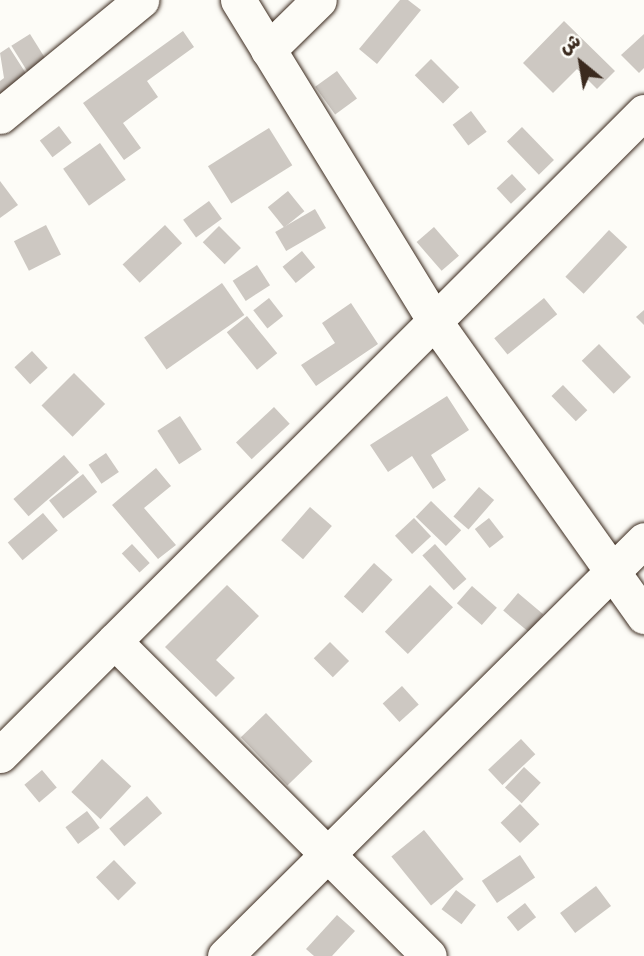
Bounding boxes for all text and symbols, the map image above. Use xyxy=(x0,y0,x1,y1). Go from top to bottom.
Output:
north arrow xyxy=(546,28,616,98)
text: ش xyxy=(555,29,585,60)

